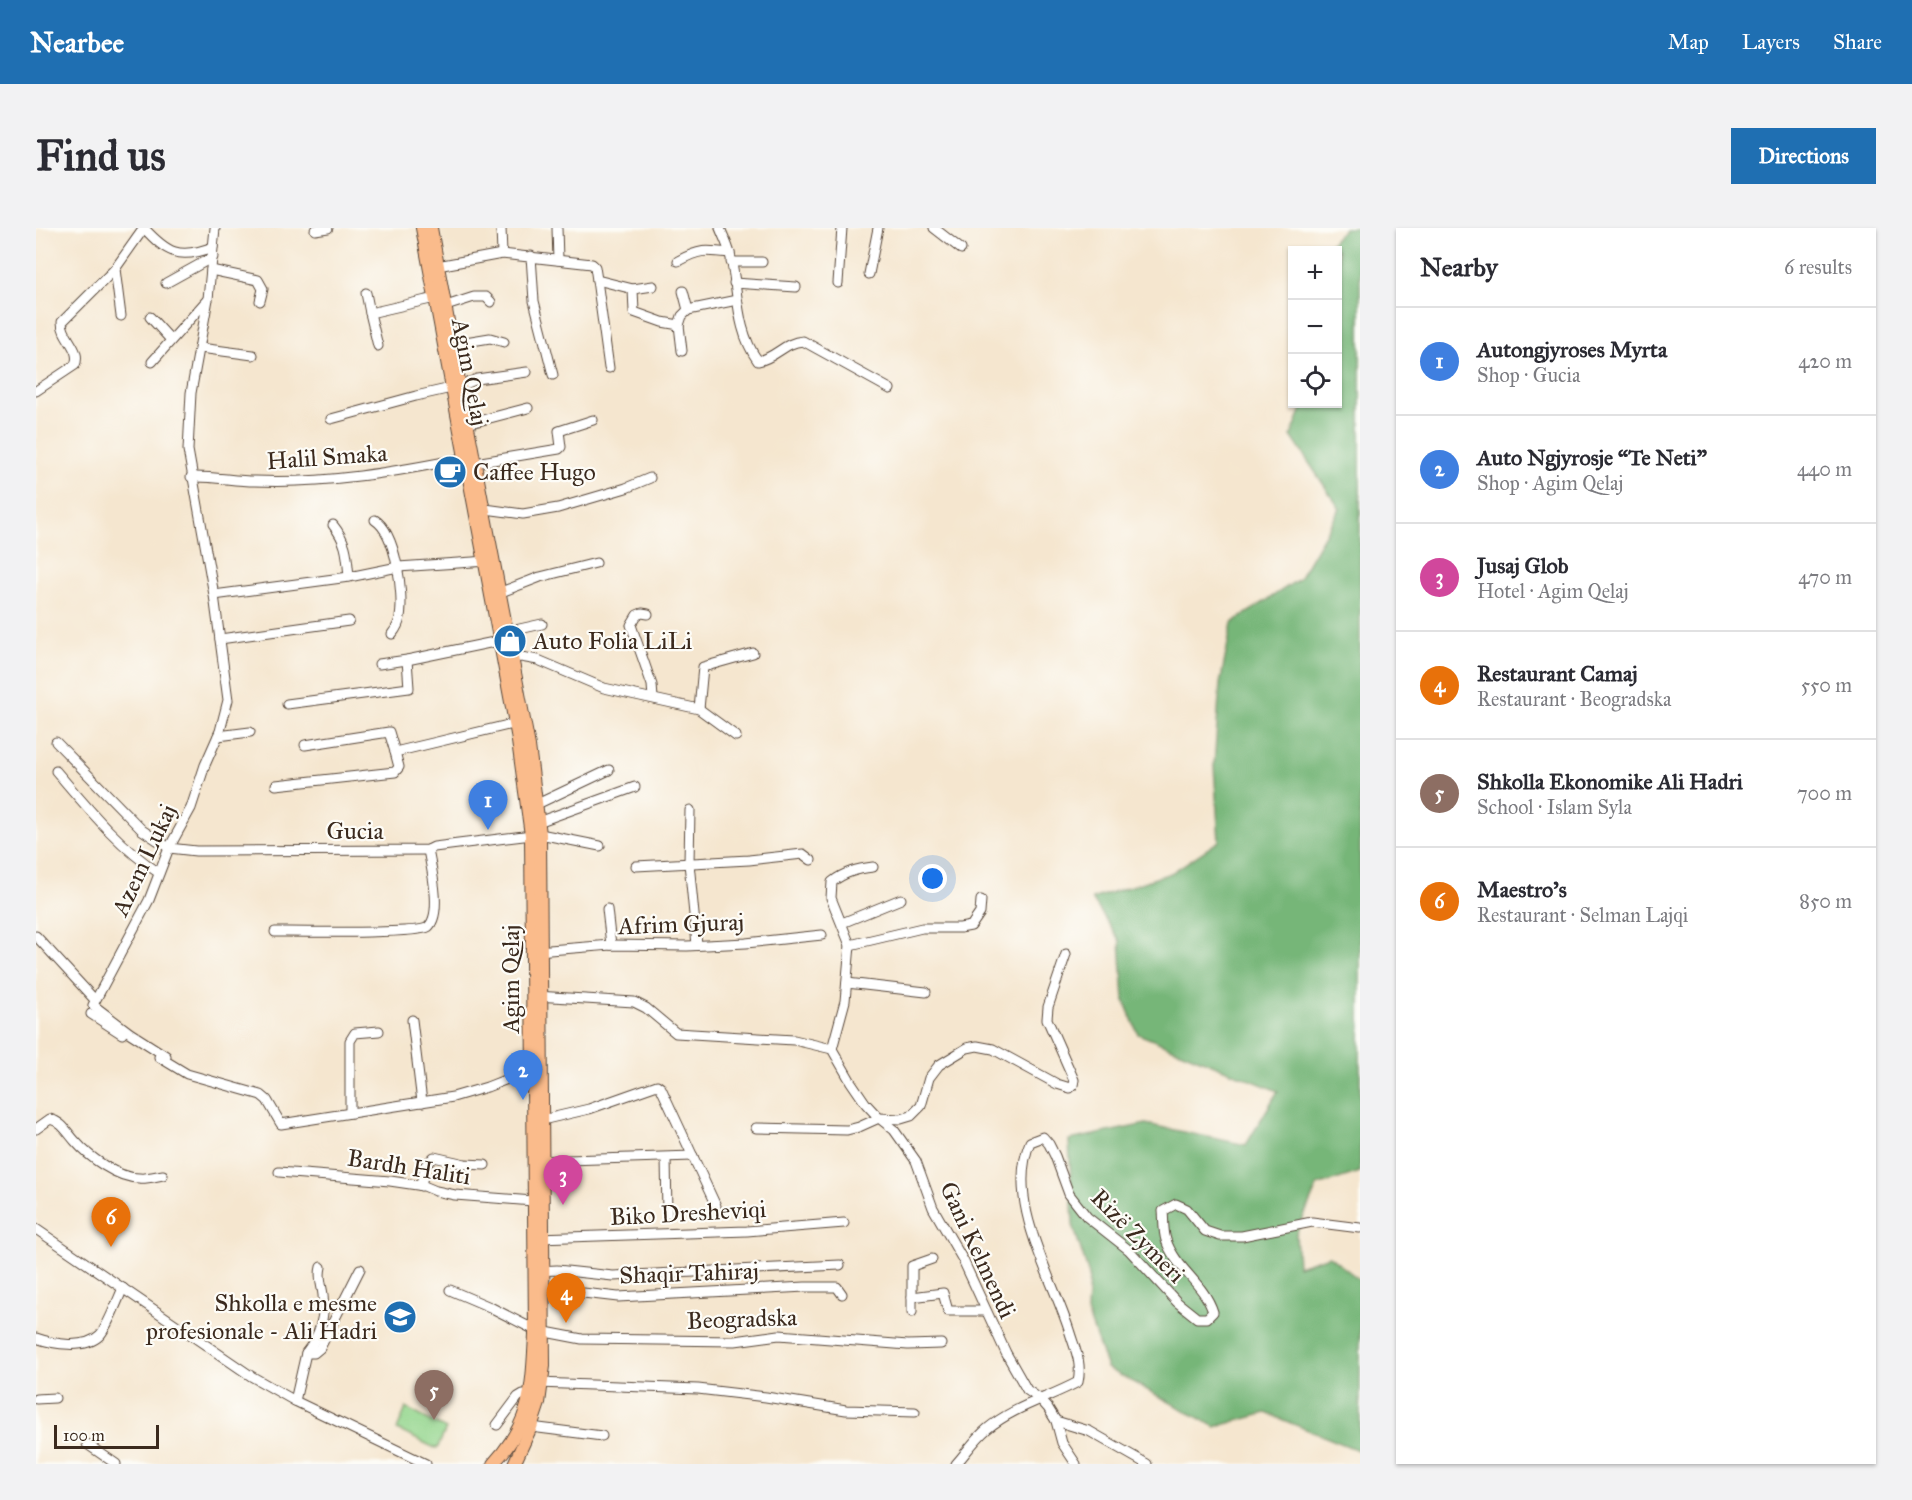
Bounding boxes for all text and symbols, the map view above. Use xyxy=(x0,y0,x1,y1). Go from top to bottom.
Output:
text: Nearbee xyxy=(30,25,124,60)
text: Map xyxy=(1668,29,1709,55)
text: Layers xyxy=(1742,29,1800,55)
text: Share xyxy=(1833,29,1882,55)
button: Directions xyxy=(1731,128,1876,184)
text: Find us xyxy=(36,130,166,182)
map controls xyxy=(1288,246,1342,408)
button: + xyxy=(1288,246,1342,300)
text: Nearby xyxy=(1420,251,1498,283)
text: 6 results xyxy=(1784,255,1852,279)
button: − xyxy=(1288,300,1342,354)
street label: Agim Qelaj xyxy=(445,315,495,428)
text: Autongjyroses Myrta xyxy=(1477,336,1667,363)
text: 1 xyxy=(1436,349,1443,373)
text: 420 m xyxy=(1798,349,1852,373)
button: locate xyxy=(1288,354,1342,408)
text: Shop · Gucia xyxy=(1477,363,1580,387)
street label: Halil Smaka xyxy=(266,438,389,476)
text: Auto Ngjyrosje “Te Neti” xyxy=(1477,444,1707,471)
cafe icon: Caffee Hugo xyxy=(432,454,468,490)
place label: Caffee Hugo xyxy=(473,457,596,487)
text: 2 xyxy=(1435,457,1444,481)
text: 440 m xyxy=(1797,457,1852,481)
text: Shop · Agim Qelaj xyxy=(1477,471,1623,495)
text: Jusaj Glob xyxy=(1477,552,1568,579)
text: 3 xyxy=(1436,565,1444,589)
text: 470 m xyxy=(1798,565,1852,589)
text: Hotel · Agim Qelaj xyxy=(1477,579,1629,603)
shop icon: Auto Folia LiLi xyxy=(492,623,528,659)
place label: Auto Folia LiLi xyxy=(532,626,692,656)
text: Restaurant Camaj xyxy=(1477,660,1638,687)
text: 4 xyxy=(1434,673,1445,697)
text: 550 m xyxy=(1801,673,1852,697)
text: Restaurant · Beogradska xyxy=(1477,687,1672,711)
text: Shkolla Ekonomike Ali Hadri xyxy=(1477,768,1743,795)
pin: 1 xyxy=(468,780,508,830)
text: 5 xyxy=(1435,781,1444,805)
text: 700 m xyxy=(1797,781,1852,805)
text: School · Islam Syla xyxy=(1477,795,1632,819)
street label: Azem Lukaj xyxy=(105,799,183,922)
street label: Gucia xyxy=(326,816,384,846)
your location xyxy=(918,864,947,893)
text: Maestro's xyxy=(1477,876,1567,903)
text: 6 xyxy=(1434,889,1445,913)
text: 850 m xyxy=(1799,889,1852,913)
text: Restaurant · Selman Lajqi xyxy=(1477,903,1688,927)
street label: Afrim Gjuraj xyxy=(616,907,745,941)
street label: Agim Qelaj xyxy=(496,925,526,1034)
pin: 2 xyxy=(504,1050,542,1100)
street label: Bardh Haliti xyxy=(345,1142,473,1192)
pin: 3 xyxy=(544,1156,582,1205)
street label: Gani Kelmendi xyxy=(933,1177,1023,1323)
street label: Rizë Zymeri xyxy=(1085,1183,1192,1290)
street label: Biko Dresheviqi xyxy=(609,1194,767,1232)
pin: 6 xyxy=(92,1198,130,1247)
street label: Shaqir Tahiraj xyxy=(619,1256,759,1290)
pin: 4 xyxy=(546,1274,586,1323)
place label: Shkolla e mesme profesionale - Ali Hadri xyxy=(145,1288,377,1346)
school or university icon: Shkolla e mesme profesionale - Ali Hadri xyxy=(382,1299,418,1335)
street label: Beogradska xyxy=(686,1302,799,1336)
pin: 5 xyxy=(414,1370,454,1420)
scale bar xyxy=(54,1422,159,1450)
text: 100 m xyxy=(63,1426,105,1445)

